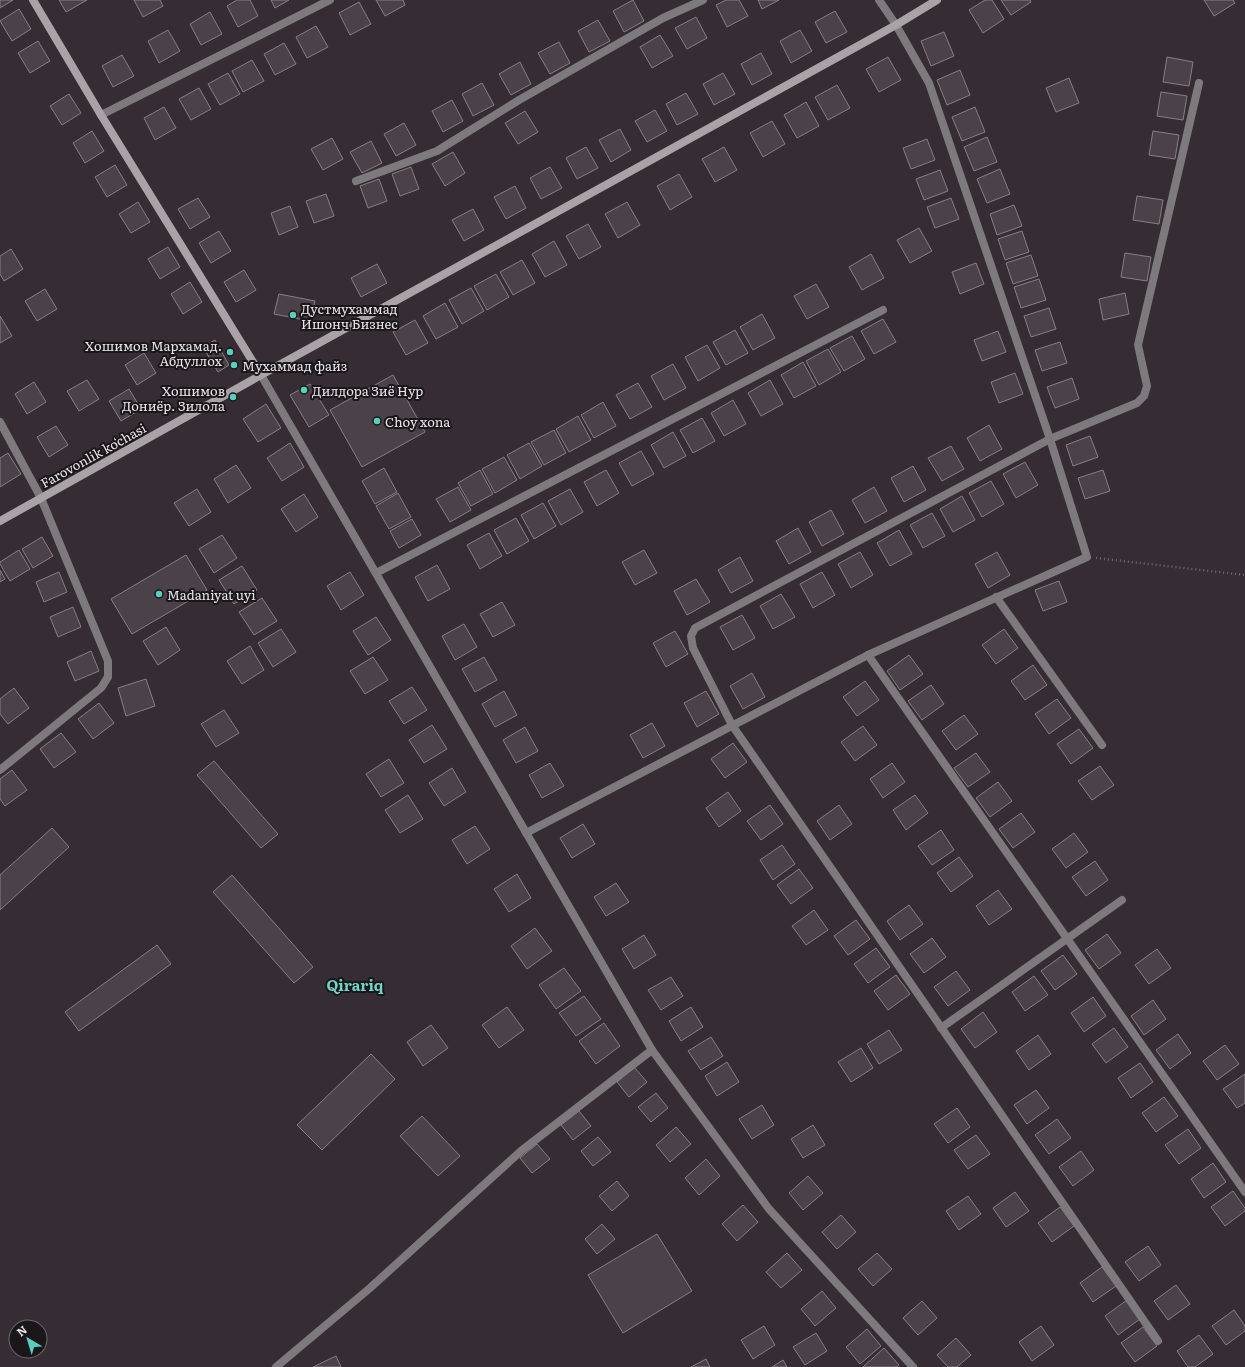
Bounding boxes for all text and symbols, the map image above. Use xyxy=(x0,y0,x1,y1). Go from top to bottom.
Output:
place label: Дустмухаммад Ишонч Бизнес xyxy=(301,299,398,333)
marker: Дустмухаммад Ишонч Бизнес xyxy=(288,310,298,320)
place label: Хошимов Мархамад. Абдуллох xyxy=(85,336,223,370)
marker: Хошимов Мархамад. Абдуллох xyxy=(225,347,235,357)
place label: Мухаммад файз xyxy=(242,356,347,375)
marker: Мухаммад файз xyxy=(229,360,239,370)
place label: Хошимов Дониёр. Зилола xyxy=(122,381,225,415)
place label: Дилдора Зиё Нур xyxy=(312,381,423,400)
marker: Дилдора Зиё Нур xyxy=(299,385,309,395)
marker: Хошимов Дониёр. Зилола xyxy=(228,392,238,402)
place label: Choy xona xyxy=(385,412,450,431)
marker: Choy xona xyxy=(372,416,382,426)
street label: Farovonlik koʻchasi xyxy=(37,418,150,492)
place label: Madaniyat uyi xyxy=(167,585,256,604)
marker: Madaniyat uyi xyxy=(154,589,164,599)
district label: Qirariq xyxy=(327,973,384,996)
north arrow xyxy=(8,1319,48,1359)
text: N xyxy=(13,1321,30,1339)

